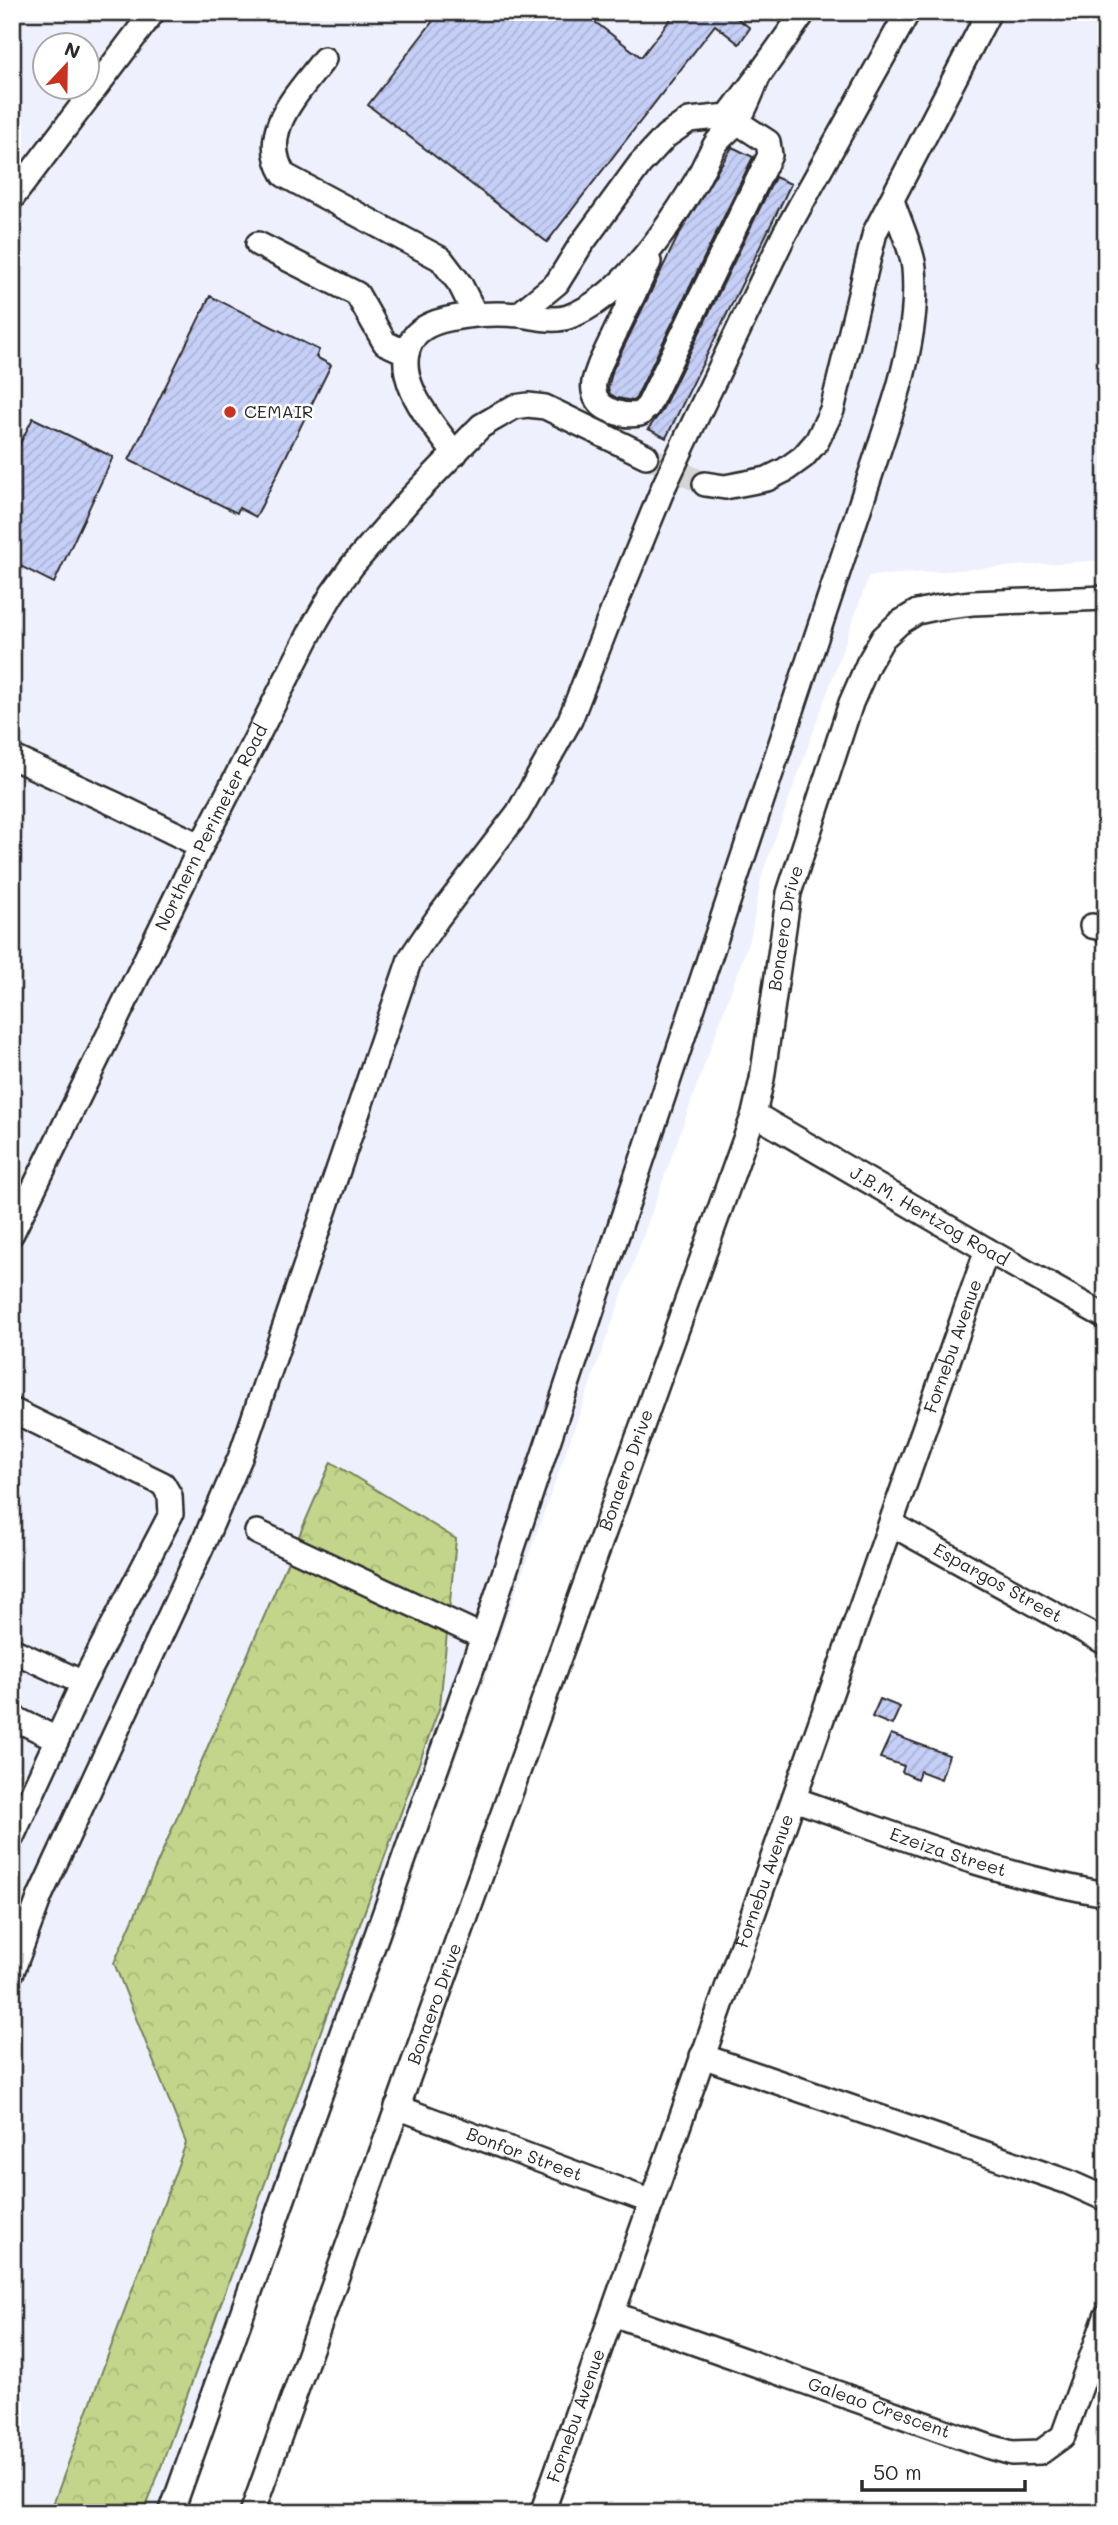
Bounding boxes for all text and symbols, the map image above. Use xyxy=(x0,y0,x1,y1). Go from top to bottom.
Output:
north arrow xyxy=(32,32,102,102)
text: N xyxy=(61,35,84,64)
place label: CEMAIR xyxy=(244,399,313,423)
marker: CEMAIR xyxy=(222,404,238,420)
street label: Northern Perimeter Road xyxy=(149,720,272,934)
street label: Bonaero Drive xyxy=(762,862,808,992)
street label: J.B.M. Hertzog Road xyxy=(846,1160,1014,1271)
street label: Fornebu Avenue xyxy=(917,1276,987,1416)
street label: Bonaero Drive xyxy=(592,1406,658,1534)
street label: Espargos Street xyxy=(930,1537,1067,1627)
street label: Fornebu Avenue xyxy=(729,1811,798,1951)
street label: Ezeiza Street xyxy=(887,1821,1009,1882)
street label: Bonaero Drive xyxy=(401,1939,467,2067)
street label: Bonfor Street xyxy=(464,2121,586,2186)
street label: Fornebu Avenue xyxy=(541,2345,610,2486)
street label: Galeao Crescent xyxy=(805,2371,954,2443)
scale bar xyxy=(862,2448,1025,2492)
text: 50 m xyxy=(873,2458,922,2485)

